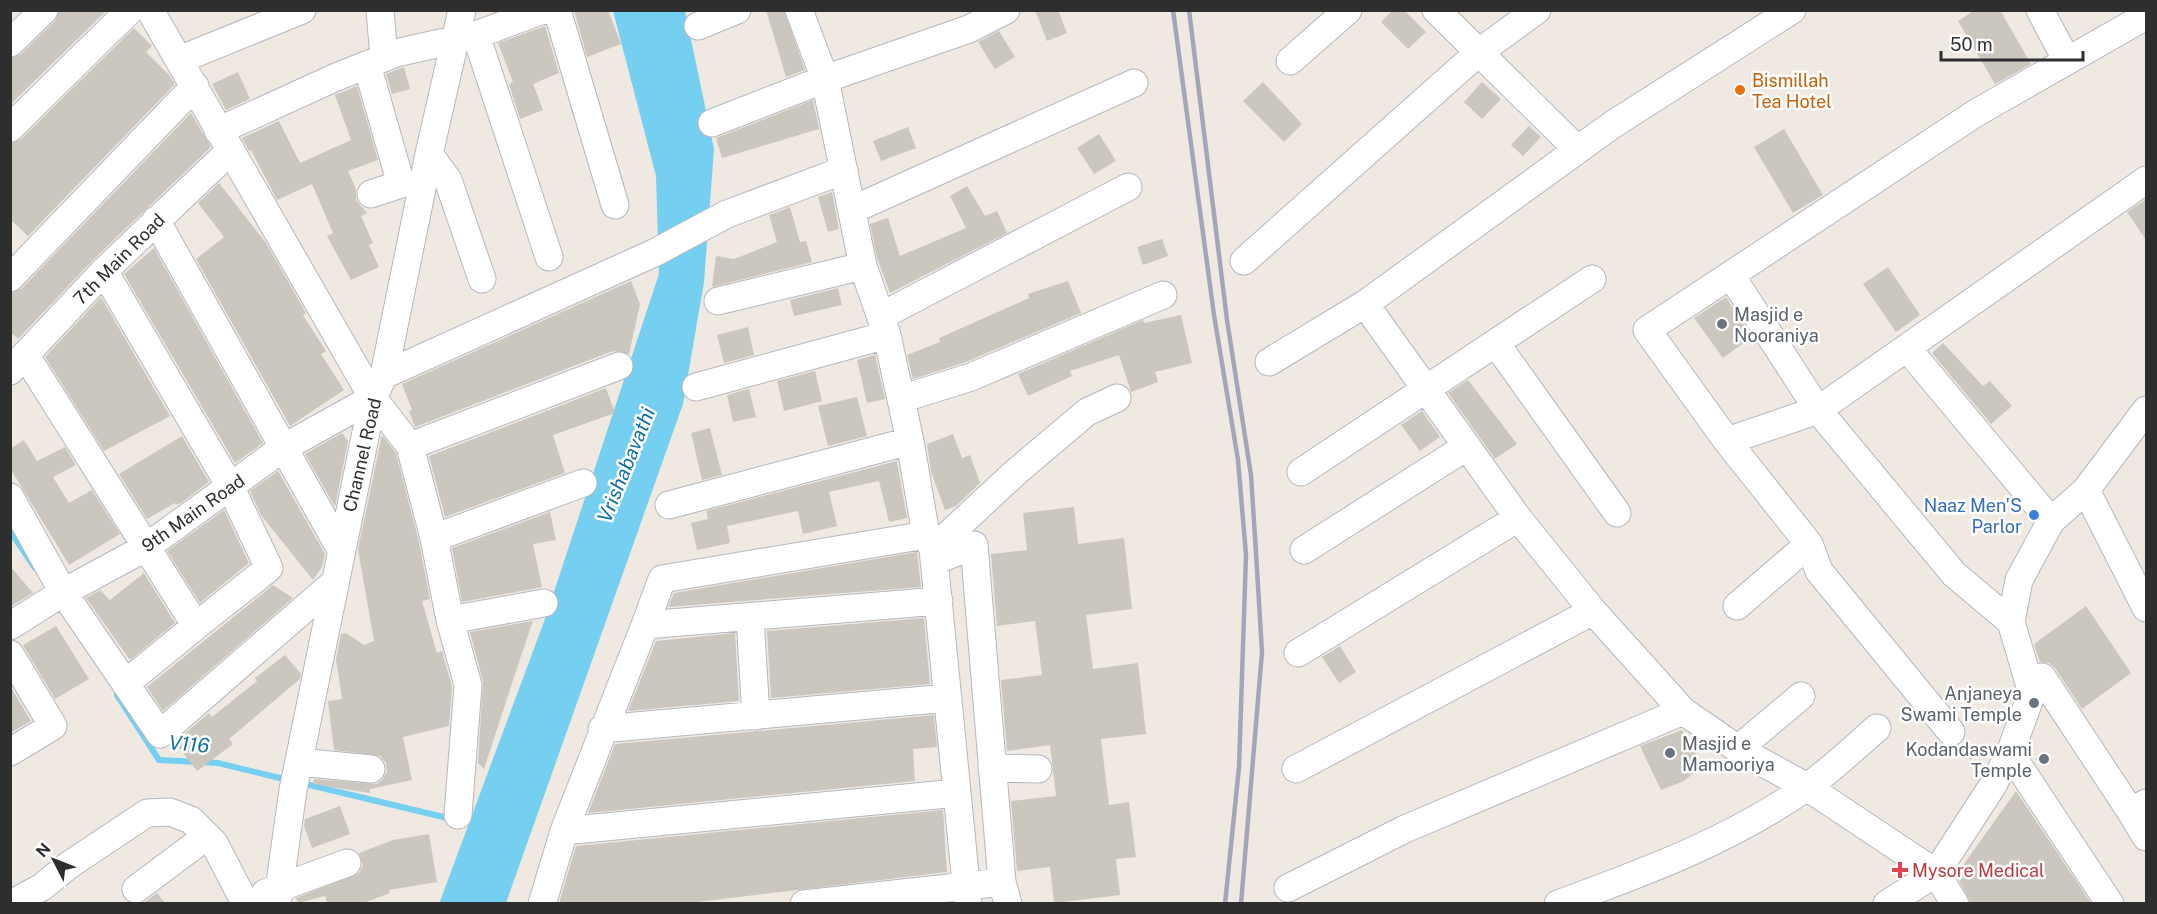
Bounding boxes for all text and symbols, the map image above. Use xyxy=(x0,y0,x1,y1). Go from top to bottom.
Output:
scale bar xyxy=(1941,24,2084,62)
text: 50 m xyxy=(1950,34,1993,55)
place label: Bismillah Tea Hotel xyxy=(1752,70,1832,112)
marker: Bismillah Tea Hotel xyxy=(1733,83,1747,97)
street label: 7th Main Road xyxy=(69,209,169,309)
place label: Masjid e Nooraniya xyxy=(1734,304,1819,346)
marker: Masjid e Nooraniya xyxy=(1715,317,1729,331)
street label: Channel Road xyxy=(339,396,385,514)
water label: Vrishabavathi xyxy=(592,404,660,526)
street label: 9th Main Road xyxy=(138,470,248,556)
place label: Naaz Men'S Parlor xyxy=(1924,495,2022,537)
marker: Naaz Men'S Parlor xyxy=(2027,508,2041,522)
place label: Anjaneya Swami Temple xyxy=(1901,683,2022,725)
marker: Anjaneya Swami Temple xyxy=(2027,696,2041,710)
water label: V116 xyxy=(168,730,210,758)
place label: Masjid e Mamooriya xyxy=(1682,733,1775,775)
place label: Kodandaswami Temple xyxy=(1905,739,2032,781)
marker: Masjid e Mamooriya xyxy=(1663,746,1677,760)
marker: Kodandaswami Temple xyxy=(2037,752,2051,766)
north arrow xyxy=(24,830,84,890)
text: N xyxy=(32,839,54,861)
place label: Mysore Medical xyxy=(1912,860,2044,881)
marker: Mysore Medical xyxy=(1893,863,1907,877)

